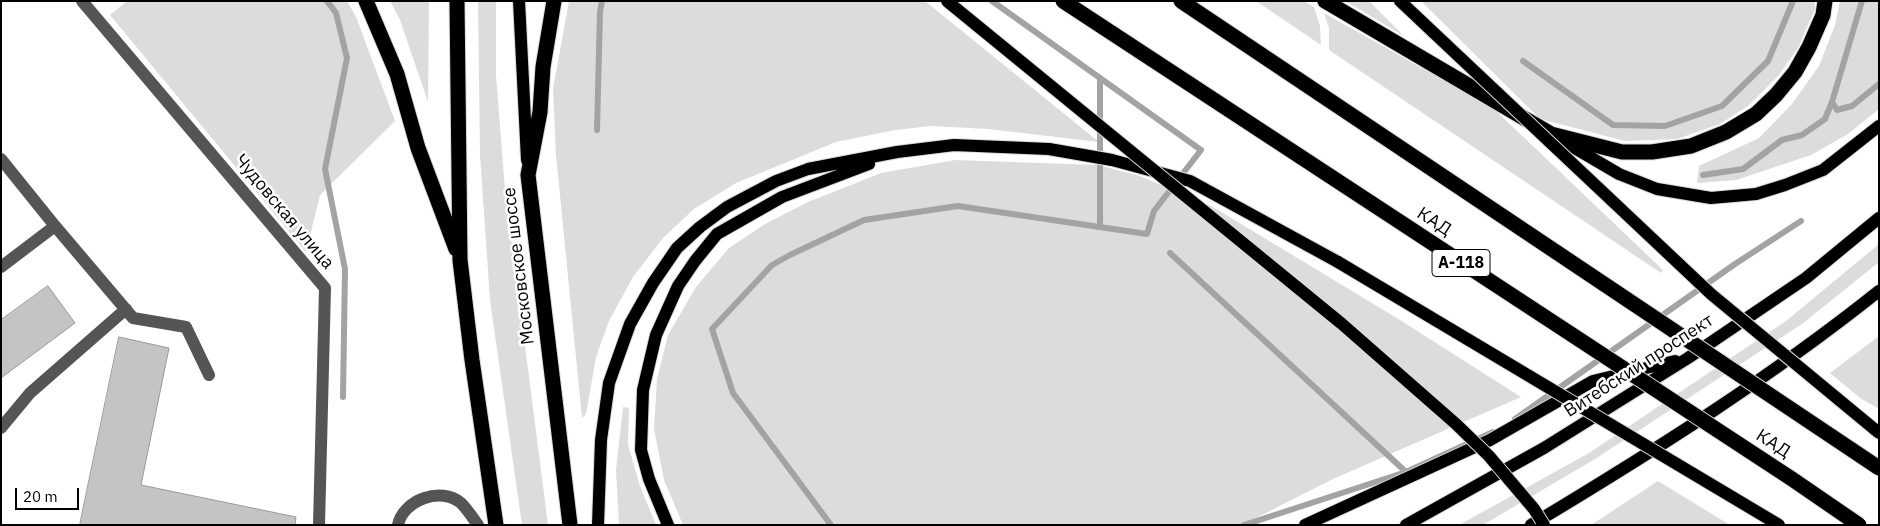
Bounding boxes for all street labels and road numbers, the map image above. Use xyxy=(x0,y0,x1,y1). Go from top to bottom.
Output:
street label: Чудовская улица xyxy=(230,150,338,274)
street label: Московское шоссе xyxy=(499,186,539,346)
street label: КАД xyxy=(1413,203,1455,241)
road number: А-118 xyxy=(1432,250,1490,276)
street label: Витебский проспект xyxy=(1560,310,1718,422)
street label: КАД xyxy=(1752,425,1794,463)

